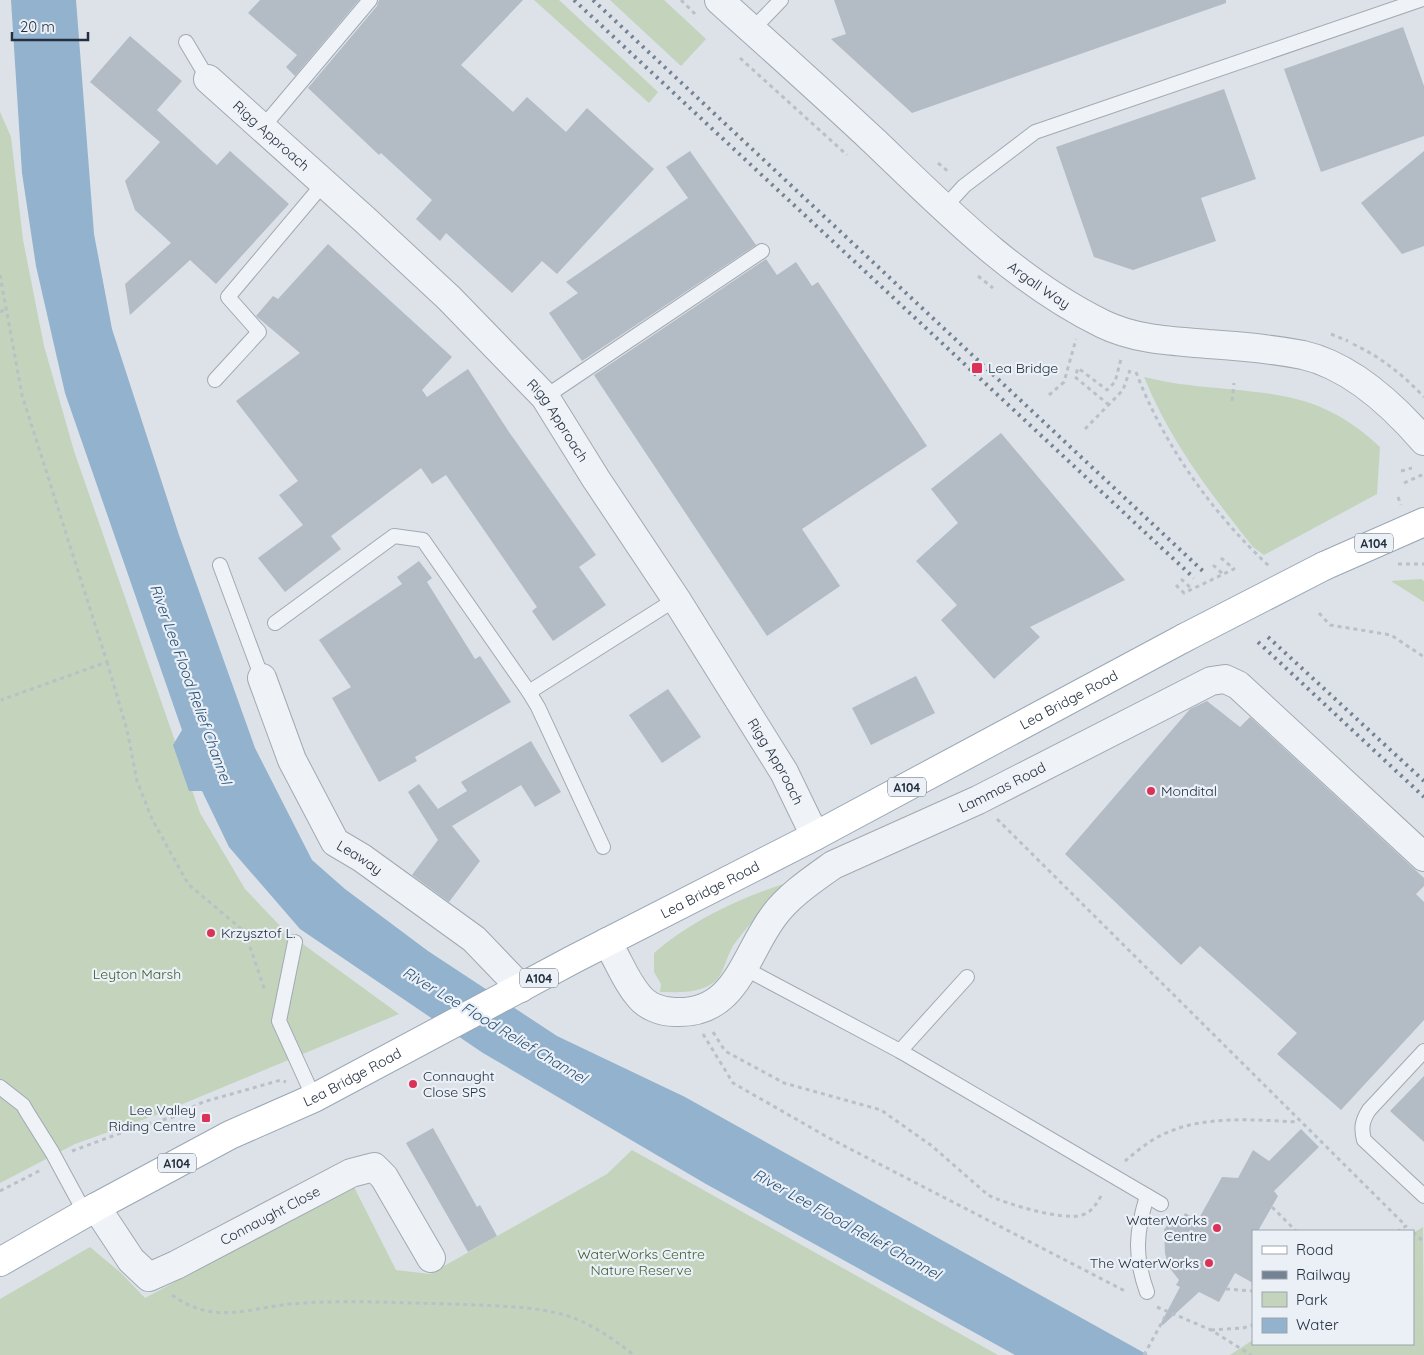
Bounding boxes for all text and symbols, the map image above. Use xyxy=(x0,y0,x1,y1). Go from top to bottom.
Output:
scale bar xyxy=(12,10,89,42)
text: 20 m xyxy=(20,17,55,36)
street label: Rigg Approach xyxy=(229,97,313,175)
street label: Argall Way xyxy=(1004,257,1073,313)
place label: Lea Bridge xyxy=(988,359,1058,377)
marker: Lea Bridge xyxy=(970,361,984,375)
street label: Rigg Approach xyxy=(523,375,592,465)
road number: A104 xyxy=(1355,534,1393,552)
water label: River Lee Flood Relief Channel xyxy=(146,581,237,788)
street label: Lea Bridge Road xyxy=(1017,666,1121,733)
street label: Rigg Approach xyxy=(744,715,807,808)
street label: Lammas Road xyxy=(956,758,1049,817)
road number: A104 xyxy=(888,778,926,796)
place label: Mondital xyxy=(1161,782,1217,800)
marker: Mondital xyxy=(1145,785,1157,797)
street label: Leaway xyxy=(334,836,386,879)
street label: Lea Bridge Road xyxy=(657,857,762,922)
place label: Krzysztof L. xyxy=(221,924,296,942)
marker: Krzysztof L. xyxy=(205,927,217,939)
water label: River Lee Flood Relief Channel xyxy=(400,962,592,1088)
park label: Leyton Marsh xyxy=(93,965,181,983)
road number: A104 xyxy=(520,968,558,988)
street label: Lea Bridge Road xyxy=(300,1044,404,1111)
place label: Connaught Close SPS xyxy=(423,1067,495,1101)
marker: Connaught Close SPS xyxy=(407,1078,419,1090)
place label: Lee Valley Riding Centre xyxy=(109,1101,196,1135)
marker: Lee Valley Riding Centre xyxy=(200,1112,212,1124)
road number: A104 xyxy=(158,1154,196,1172)
water label: River Lee Flood Relief Channel xyxy=(750,1164,945,1284)
street label: Connaught Close xyxy=(217,1182,323,1249)
place label: WaterWorks Centre xyxy=(1126,1211,1207,1245)
marker: WaterWorks Centre xyxy=(1211,1222,1223,1234)
legend xyxy=(1252,1230,1414,1345)
text: Road xyxy=(1296,1240,1333,1259)
park label: WaterWorks Centre Nature Reserve xyxy=(577,1245,705,1279)
place label: The WaterWorks xyxy=(1090,1254,1199,1272)
marker: The WaterWorks xyxy=(1203,1257,1215,1269)
text: Railway xyxy=(1296,1265,1351,1284)
text: Park xyxy=(1296,1290,1328,1309)
text: Water xyxy=(1296,1315,1339,1334)

